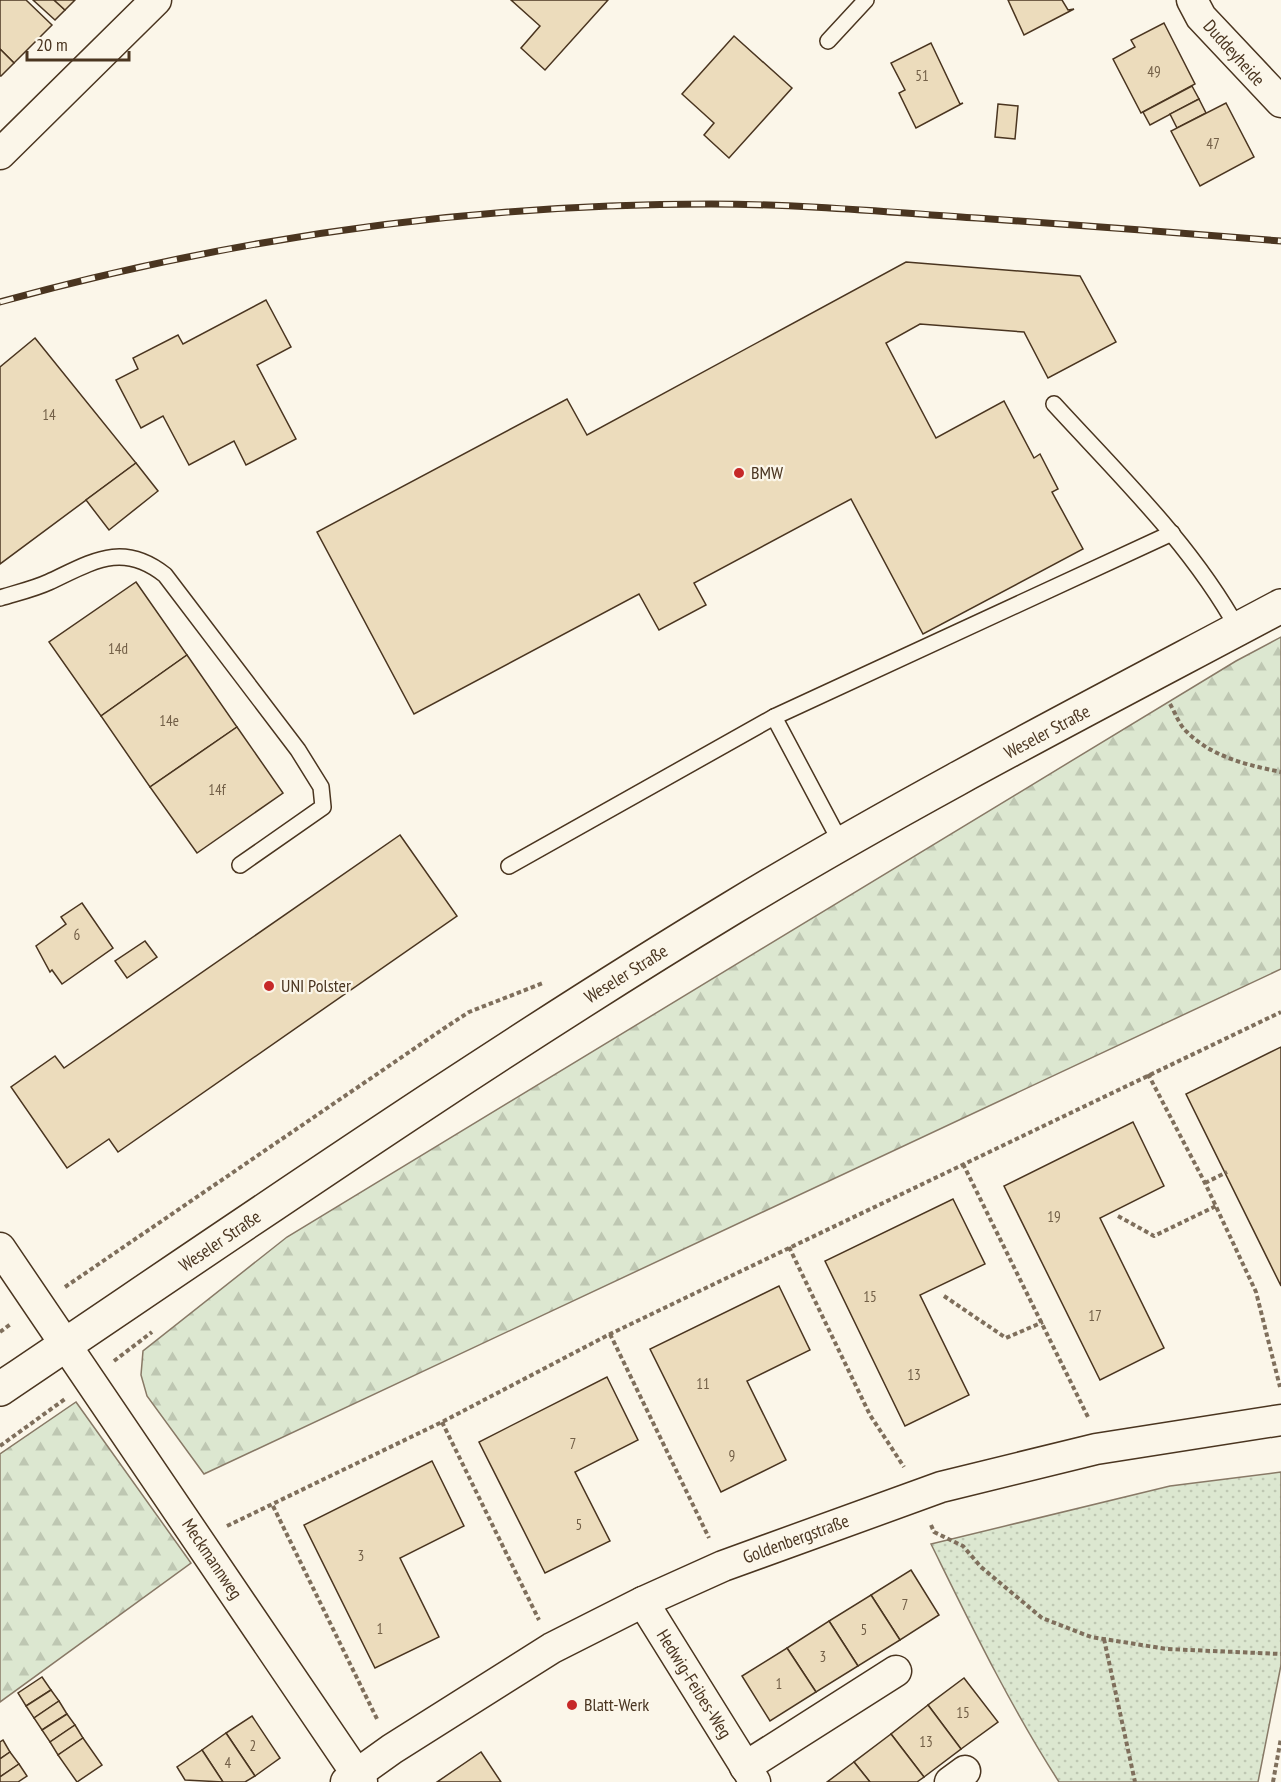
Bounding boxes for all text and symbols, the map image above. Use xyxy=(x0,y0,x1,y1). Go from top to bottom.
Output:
street label: Duddeyheide xyxy=(1199,15,1270,91)
scale bar xyxy=(27,24,129,62)
text: 20 m xyxy=(36,33,68,56)
house number: 49 xyxy=(1147,62,1161,81)
house number: 51 xyxy=(915,66,929,85)
house number: 47 xyxy=(1206,134,1220,153)
house number: 14 xyxy=(42,405,56,424)
place label: BMW xyxy=(751,461,783,484)
marker: BMW xyxy=(732,466,746,480)
house number: 14d xyxy=(108,639,128,658)
street label: Weseler Straße xyxy=(1000,699,1094,764)
house number: 14e xyxy=(159,711,179,730)
house number: 14f xyxy=(208,780,227,799)
house number: 6 xyxy=(74,925,81,944)
street label: Weseler Straße xyxy=(580,939,672,1008)
place label: UNI Polster xyxy=(281,974,351,997)
marker: UNI Polster xyxy=(262,979,276,993)
street label: Weseler Straße xyxy=(174,1205,265,1276)
house number: 19 xyxy=(1047,1207,1061,1226)
house number: 15 xyxy=(863,1287,877,1306)
house number: 17 xyxy=(1088,1306,1102,1325)
house number: 13 xyxy=(907,1365,921,1384)
house number: 11 xyxy=(696,1374,710,1393)
house number: 7 xyxy=(570,1434,576,1453)
house number: 9 xyxy=(729,1446,735,1465)
street label: Goldenbergstraße xyxy=(740,1509,852,1568)
street label: Meckmannweg xyxy=(177,1514,248,1603)
house number: 5 xyxy=(576,1515,582,1534)
house number: 3 xyxy=(358,1546,364,1565)
house number: 7 xyxy=(902,1595,908,1614)
house number: 1 xyxy=(377,1619,383,1638)
house number: 5 xyxy=(861,1620,867,1639)
street label: Hedwig-Feibes-Weg xyxy=(652,1625,737,1742)
house number: 3 xyxy=(820,1647,826,1666)
house number: 1 xyxy=(776,1674,782,1693)
place label: Blatt-Werk xyxy=(584,1693,649,1716)
marker: Blatt-Werk xyxy=(565,1698,579,1712)
house number: 15 xyxy=(956,1703,970,1722)
house number: 13 xyxy=(919,1732,933,1751)
house number: 2 xyxy=(250,1736,256,1755)
house number: 4 xyxy=(225,1753,232,1772)

